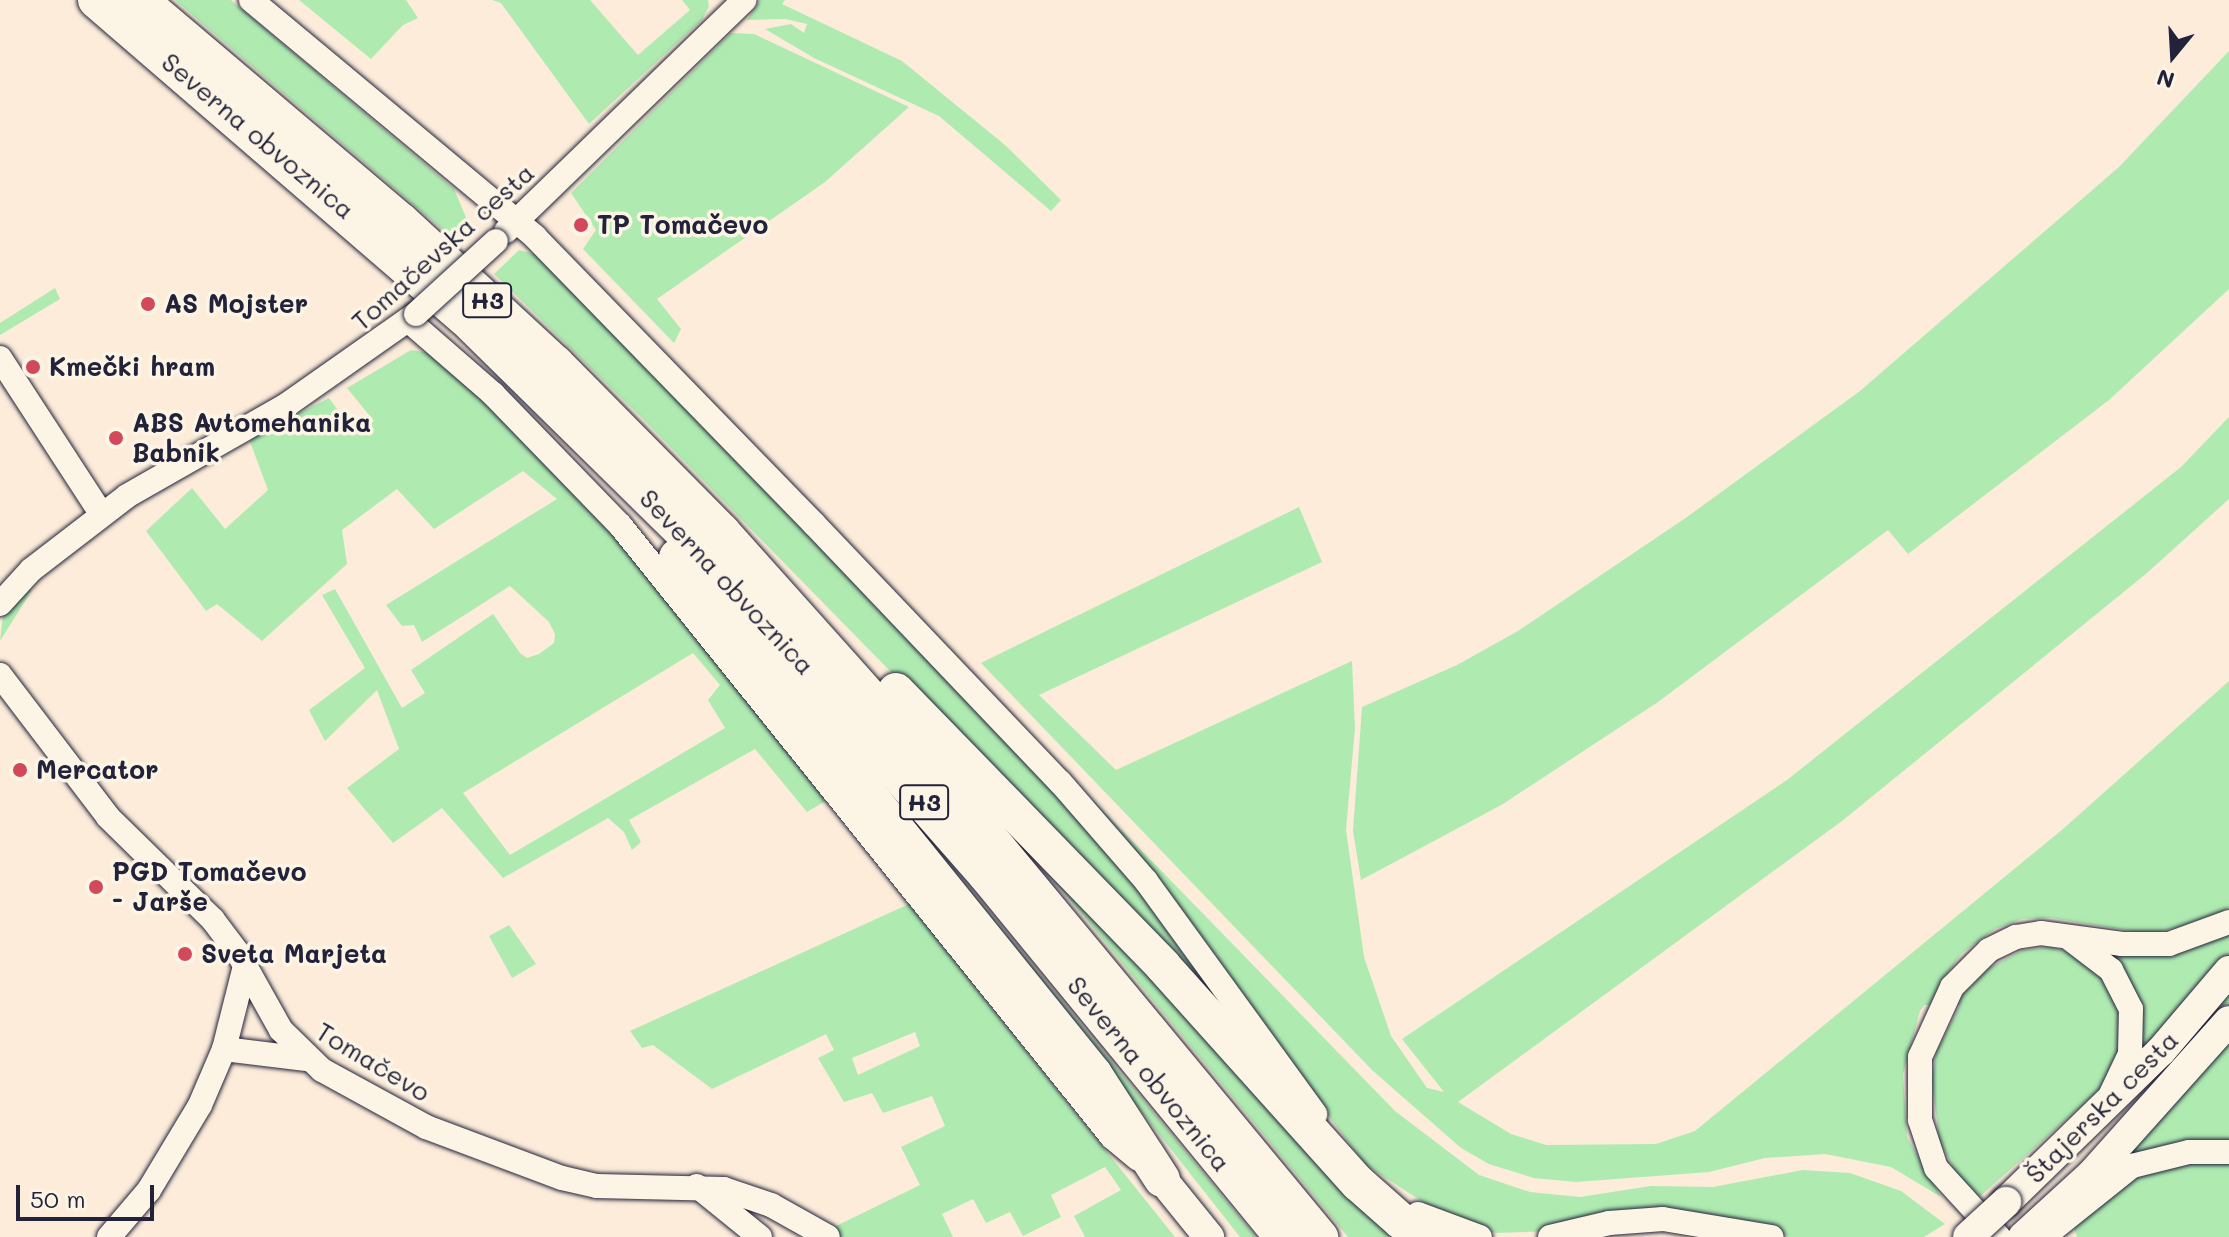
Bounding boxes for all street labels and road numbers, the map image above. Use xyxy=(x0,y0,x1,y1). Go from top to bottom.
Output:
street label: Severna obvoznica xyxy=(155,46,361,226)
street label: Tomačevska cesta xyxy=(345,157,541,337)
road number: H3 xyxy=(461,280,513,320)
street label: Severna obvoznica xyxy=(633,483,821,681)
road number: H3 xyxy=(898,782,950,822)
street label: Severna obvoznica xyxy=(1061,970,1237,1178)
street label: Tomačevo xyxy=(310,1016,436,1108)
street label: Štajerska cesta xyxy=(2019,1024,2185,1190)

